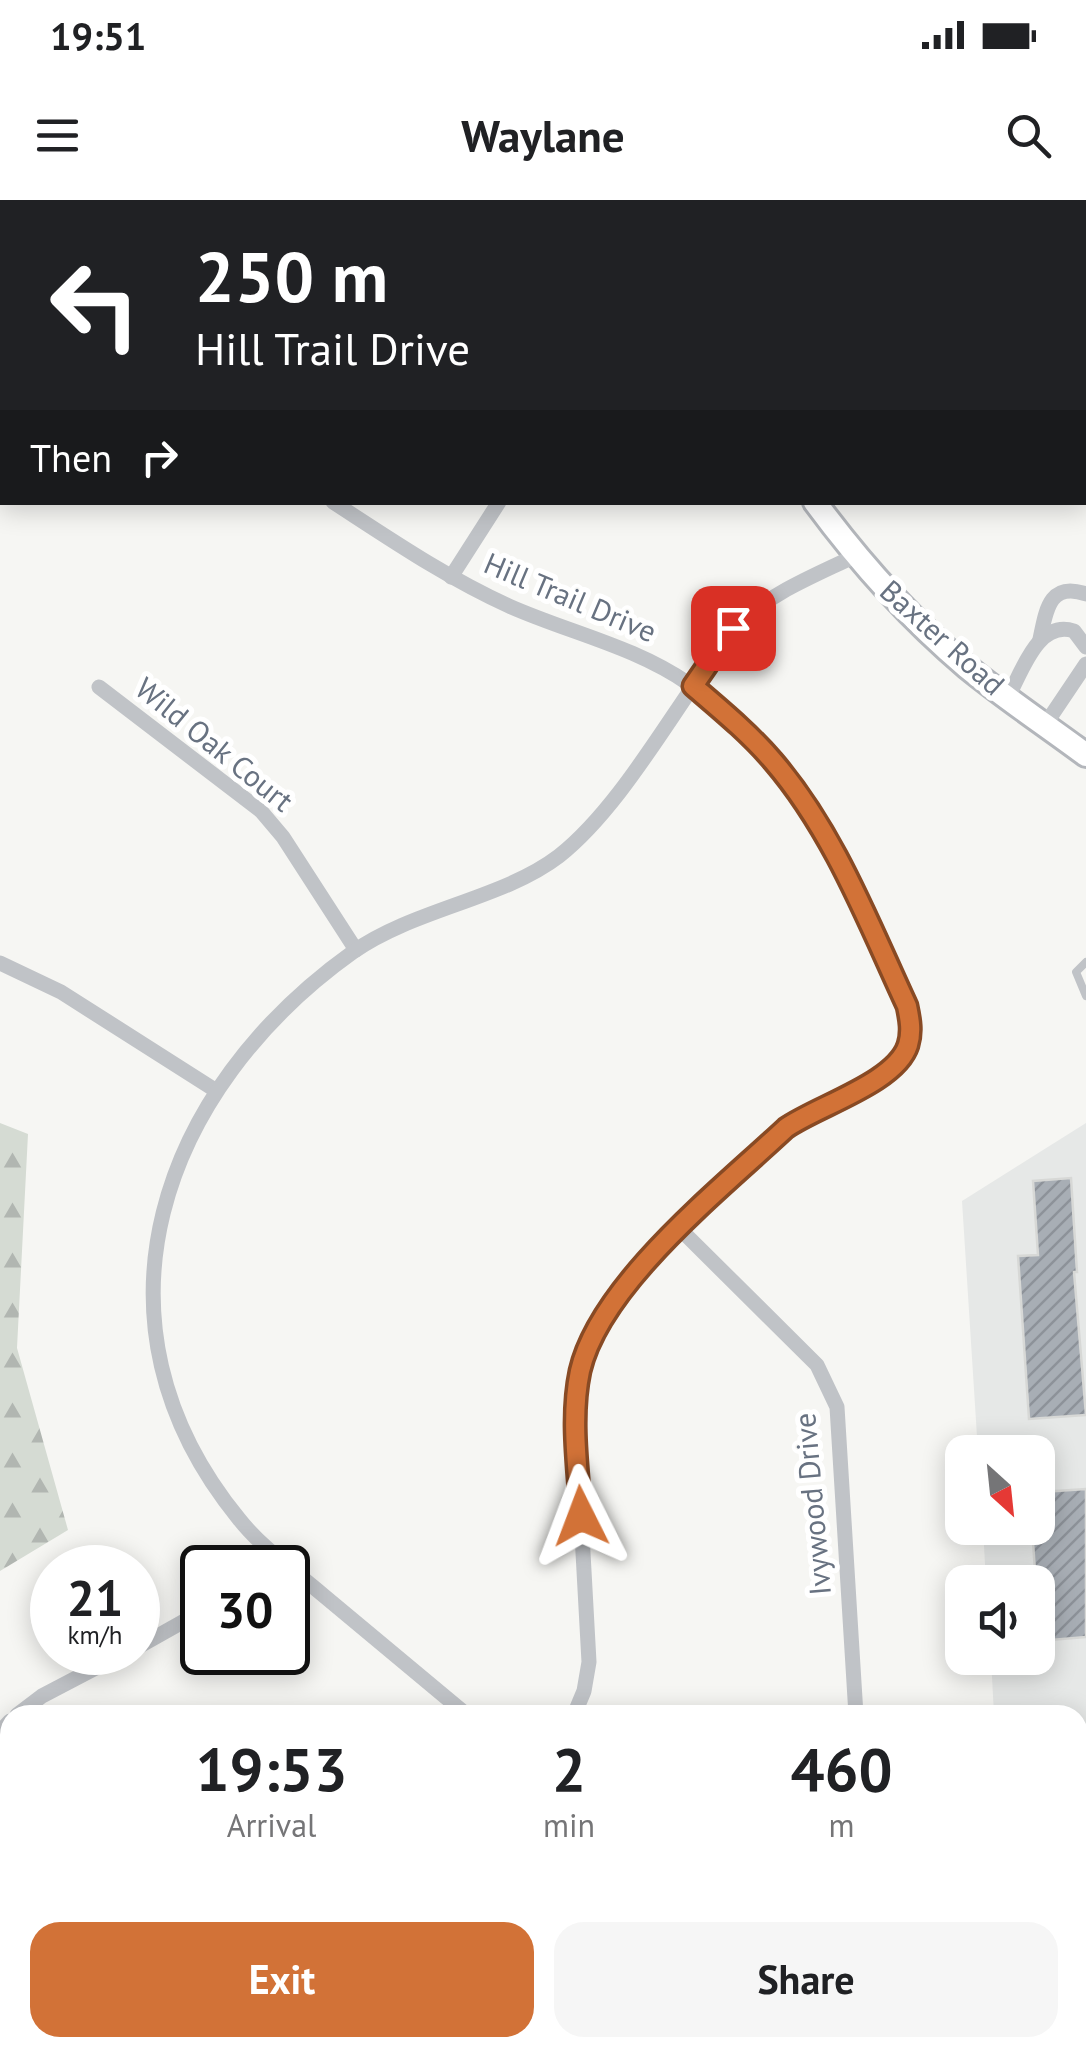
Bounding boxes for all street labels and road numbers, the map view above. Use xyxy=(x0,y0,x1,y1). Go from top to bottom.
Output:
street label: Hill Trail Drive xyxy=(479,543,663,650)
street label: Baxter Road xyxy=(872,571,1014,703)
street label: Wild Oak Court xyxy=(128,668,302,819)
street label: Ivywood Drive xyxy=(784,1411,839,1597)

